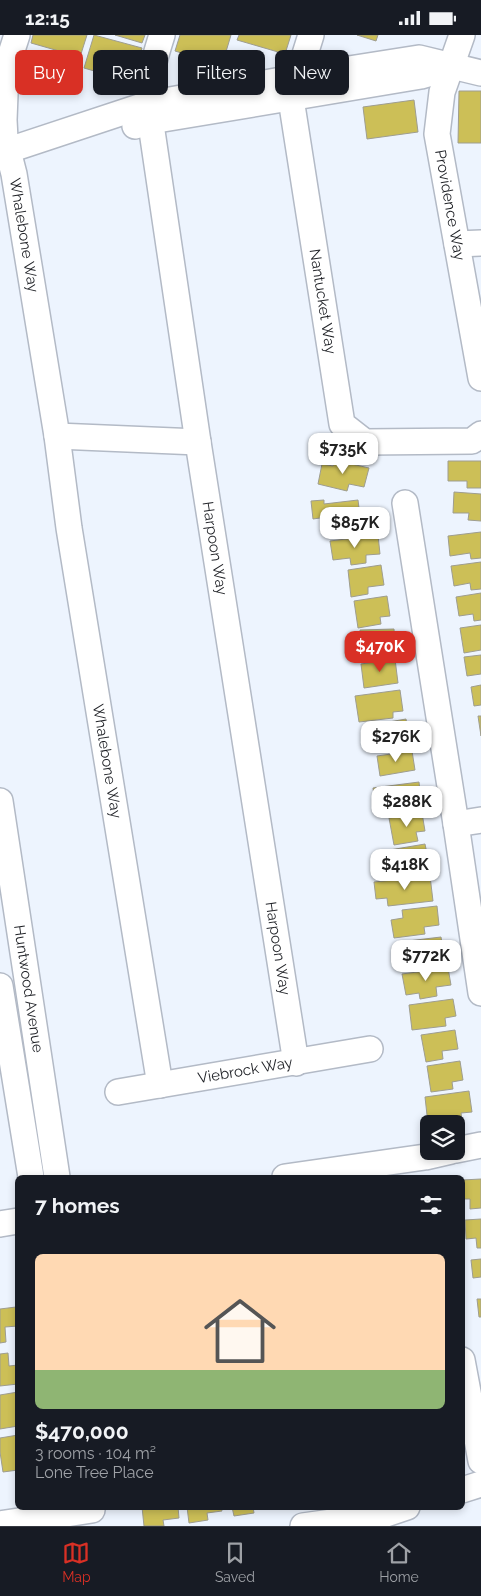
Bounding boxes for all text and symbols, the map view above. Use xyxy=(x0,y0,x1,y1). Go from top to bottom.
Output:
text: 12:15 xyxy=(25,7,70,29)
chip: Buy xyxy=(15,50,83,95)
chip: Rent xyxy=(93,50,168,95)
chip: Filters xyxy=(178,50,265,95)
chip: New xyxy=(275,50,349,95)
street label: Providence Way xyxy=(431,148,469,262)
street label: Whalebone Way xyxy=(6,177,42,294)
street label: Nantucket Way xyxy=(306,248,340,355)
pin: $735K xyxy=(308,433,378,475)
text: $735K xyxy=(319,439,367,458)
street label: Harpoon Way xyxy=(199,500,231,596)
pin: $857K xyxy=(320,507,390,549)
text: $857K xyxy=(331,513,379,532)
pin: $470K xyxy=(345,631,415,673)
text: $470K xyxy=(356,637,404,656)
street label: Whalebone Way xyxy=(89,703,125,820)
pin: $276K xyxy=(361,721,431,763)
text: $276K xyxy=(372,727,420,746)
pin: $288K xyxy=(372,785,442,828)
text: $288K xyxy=(382,792,432,811)
pin: $418K xyxy=(370,849,440,891)
text: $418K xyxy=(381,855,429,874)
street label: Harpoon Way xyxy=(262,900,294,997)
street label: Huntwood Avenue xyxy=(10,924,47,1054)
pin: $772K xyxy=(391,939,461,982)
text: $772K xyxy=(402,946,450,965)
street label: Viebrock Way xyxy=(196,1053,294,1087)
map controls xyxy=(420,1115,465,1160)
button: layers xyxy=(420,1115,465,1160)
icon: filters xyxy=(417,1191,445,1219)
text: 7 homes xyxy=(35,1193,120,1218)
icon: home xyxy=(195,1286,285,1376)
text: $470,000 xyxy=(35,1419,129,1444)
text: 3 rooms · 104 m² xyxy=(35,1444,156,1463)
text: Lone Tree Place xyxy=(35,1463,154,1482)
tab: Map xyxy=(62,1539,91,1585)
tab: Saved xyxy=(215,1539,255,1585)
tab: Home xyxy=(379,1539,419,1585)

